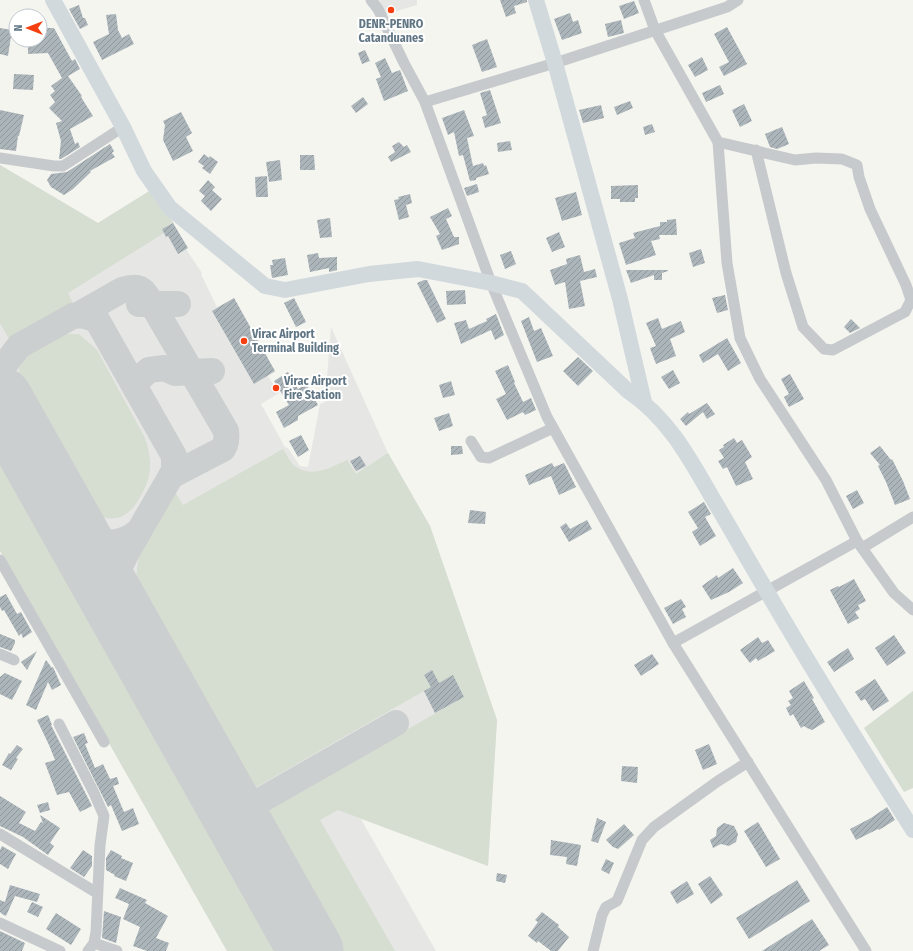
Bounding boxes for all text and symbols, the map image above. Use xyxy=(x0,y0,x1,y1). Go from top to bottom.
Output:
marker: DENR-PENRO Catanduanes xyxy=(386,5,396,15)
north arrow xyxy=(8,8,48,48)
place label: DENR-PENRO Catanduanes xyxy=(359,17,424,45)
text: N xyxy=(12,25,25,31)
place label: Virac Airport Terminal Building xyxy=(251,327,339,355)
marker: Virac Airport Terminal Building xyxy=(239,336,249,346)
place label: Virac Airport Fire Station xyxy=(283,374,347,402)
marker: Virac Airport Fire Station xyxy=(271,383,281,393)

